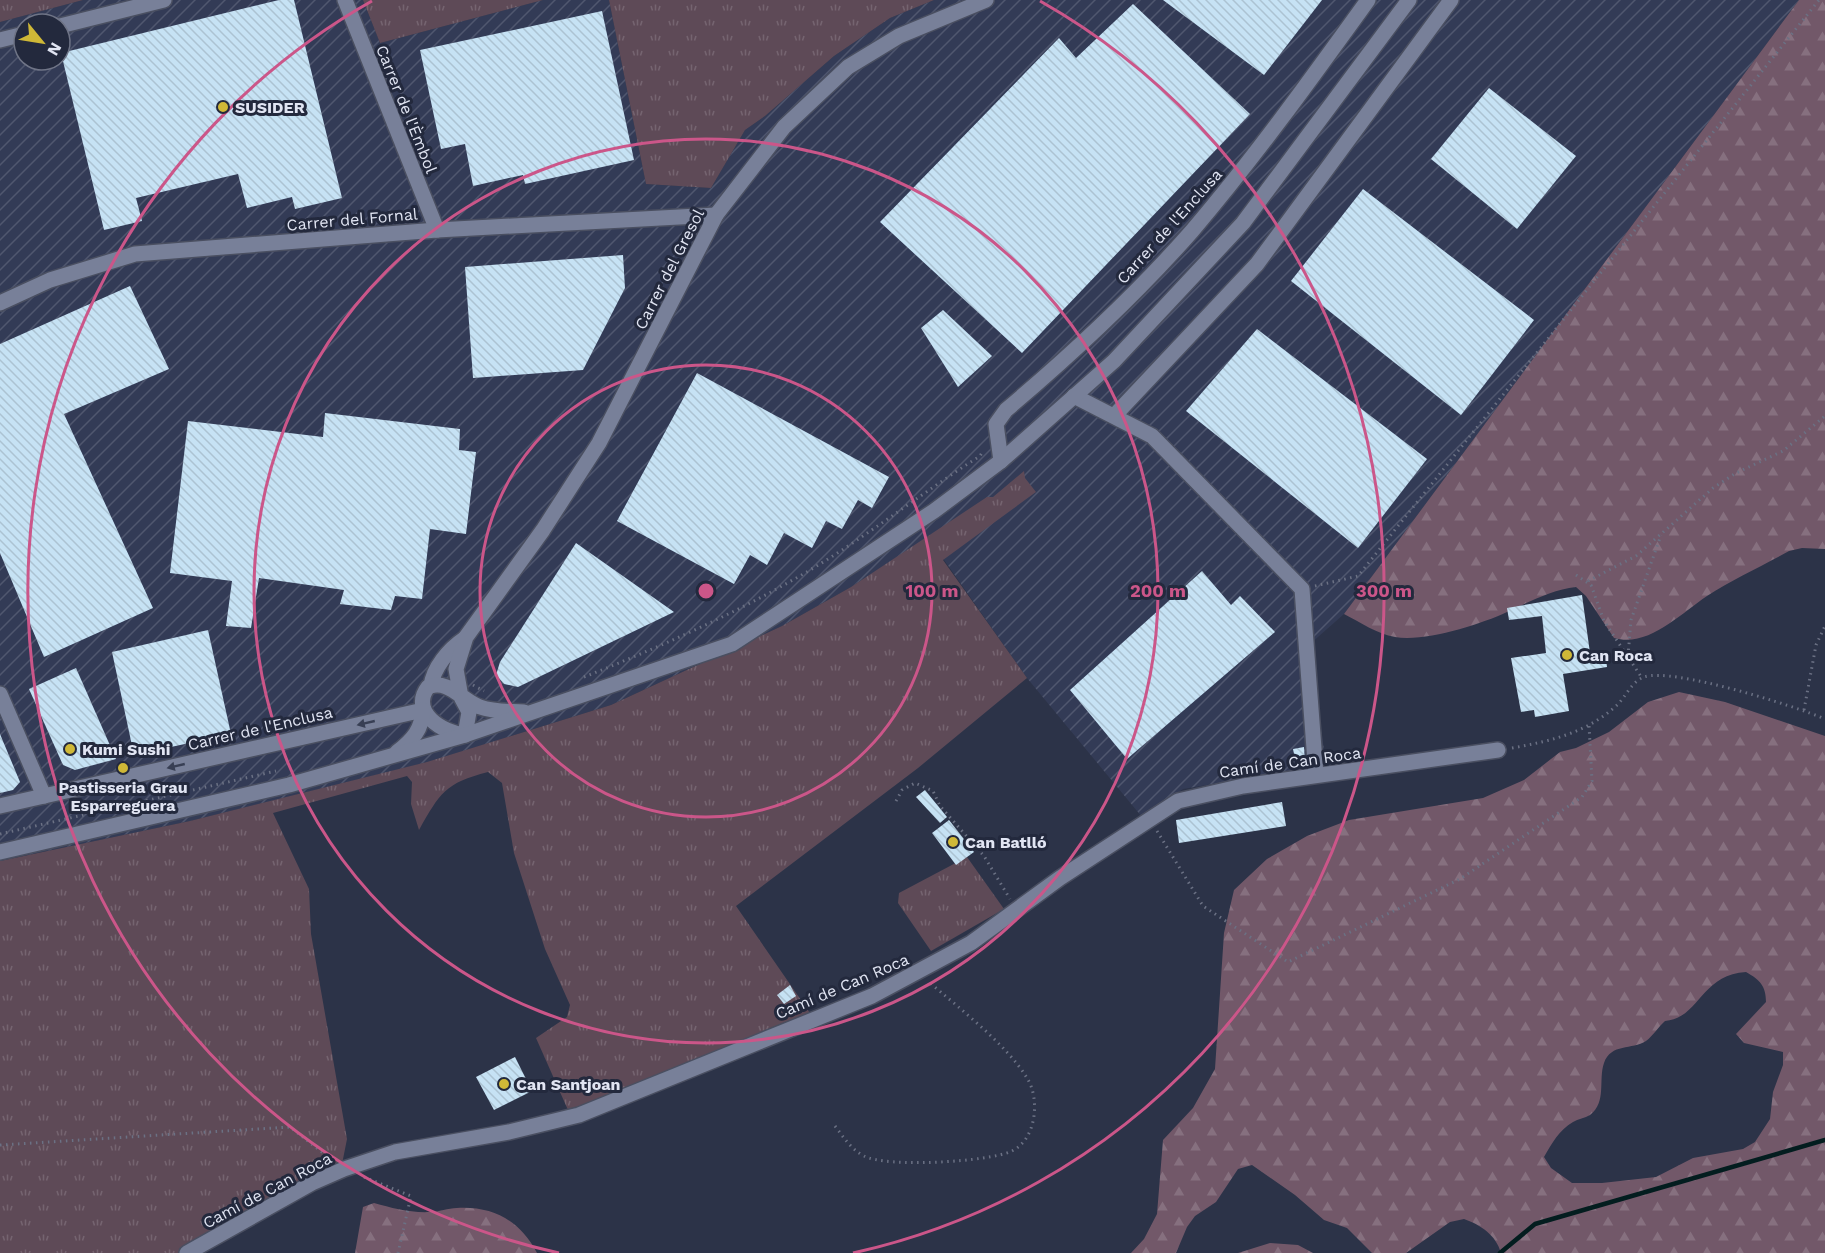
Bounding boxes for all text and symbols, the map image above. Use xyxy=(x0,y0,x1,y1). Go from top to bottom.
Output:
north arrow xyxy=(12,12,72,72)
text: N xyxy=(43,39,66,59)
street label: Carrer de l'Èmbol xyxy=(372,42,441,176)
place label: SUSIDER xyxy=(235,98,305,117)
marker: SUSIDER xyxy=(216,100,230,114)
street label: Carrer de l'Enclusa xyxy=(1113,165,1226,288)
street label: Carrer del Fornal xyxy=(286,204,419,235)
street label: Carrer del Gresol xyxy=(631,206,708,333)
text: 100 m xyxy=(905,580,959,601)
text: 200 m xyxy=(1130,580,1186,601)
text: 300 m xyxy=(1356,580,1412,601)
centre of rings xyxy=(696,581,716,601)
place label: Can Roca xyxy=(1579,646,1653,665)
marker: Can Roca xyxy=(1560,648,1574,662)
street label: Carrer de l'Enclusa xyxy=(186,703,334,754)
one-way arrow xyxy=(357,718,375,728)
place label: Kumi Sushi xyxy=(82,740,170,759)
marker: Kumi Sushi xyxy=(63,742,77,756)
street label: Camí de Can Roca xyxy=(1218,743,1362,782)
marker: Pastisseria Grau Esparreguera xyxy=(116,761,130,775)
one-way arrow xyxy=(166,762,185,771)
place label: Pastisseria Grau Esparreguera xyxy=(58,778,188,815)
place label: Can Batlló xyxy=(965,833,1047,852)
marker: Can Batlló xyxy=(946,835,960,849)
street label: Camí de Can Roca xyxy=(773,950,912,1023)
place label: Can Santjoan xyxy=(516,1075,620,1094)
marker: Can Santjoan xyxy=(497,1077,511,1091)
street label: Camí de Can Roca xyxy=(200,1148,335,1232)

